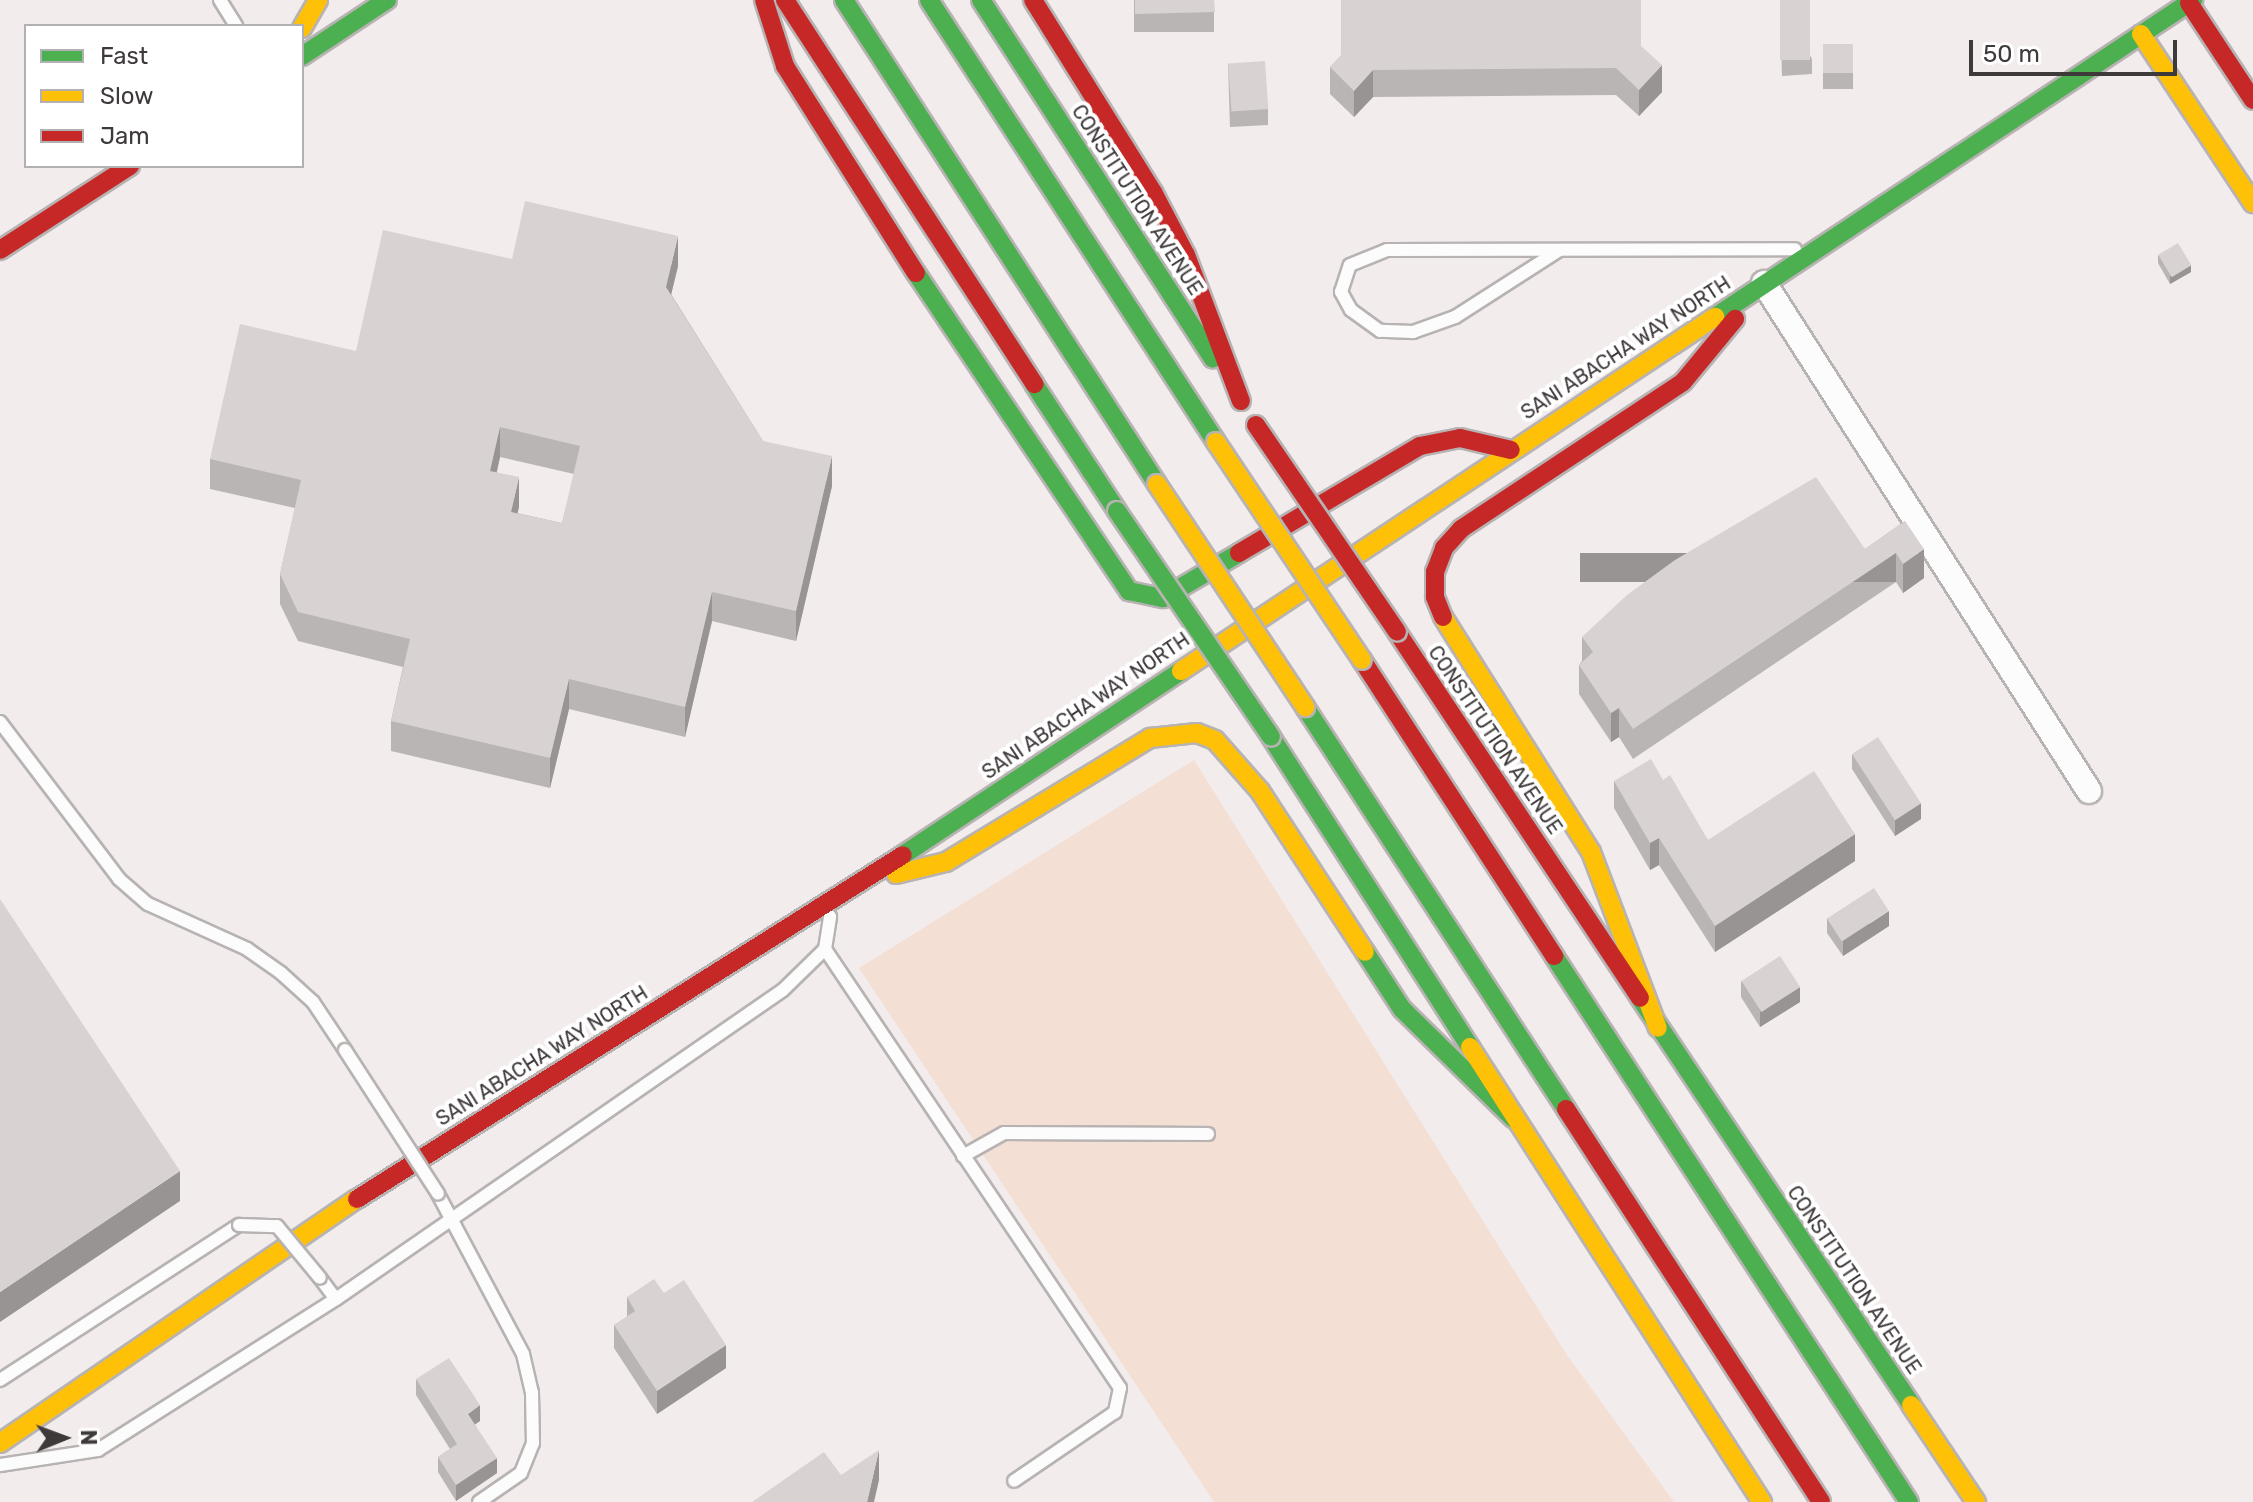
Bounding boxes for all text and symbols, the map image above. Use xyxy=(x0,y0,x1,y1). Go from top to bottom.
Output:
legend xyxy=(24,24,304,168)
scale bar xyxy=(1973,24,2181,74)
text: 50 m xyxy=(1983,40,2040,68)
text: Fast xyxy=(100,42,148,70)
text: Slow xyxy=(100,82,153,110)
street label: CONSTITUTION AVENUE xyxy=(1066,100,1208,300)
text: Jam xyxy=(100,122,150,150)
street label: SANI ABACHA WAY NORTH xyxy=(1516,271,1736,425)
street label: SANI ABACHA WAY NORTH xyxy=(977,627,1195,785)
street label: CONSTITUTION AVENUE xyxy=(1423,641,1567,839)
street label: SANI ABACHA WAY NORTH xyxy=(431,980,653,1132)
street label: CONSTITUTION AVENUE xyxy=(1782,1181,1926,1379)
north arrow xyxy=(24,1398,104,1478)
text: N xyxy=(75,1429,102,1446)

